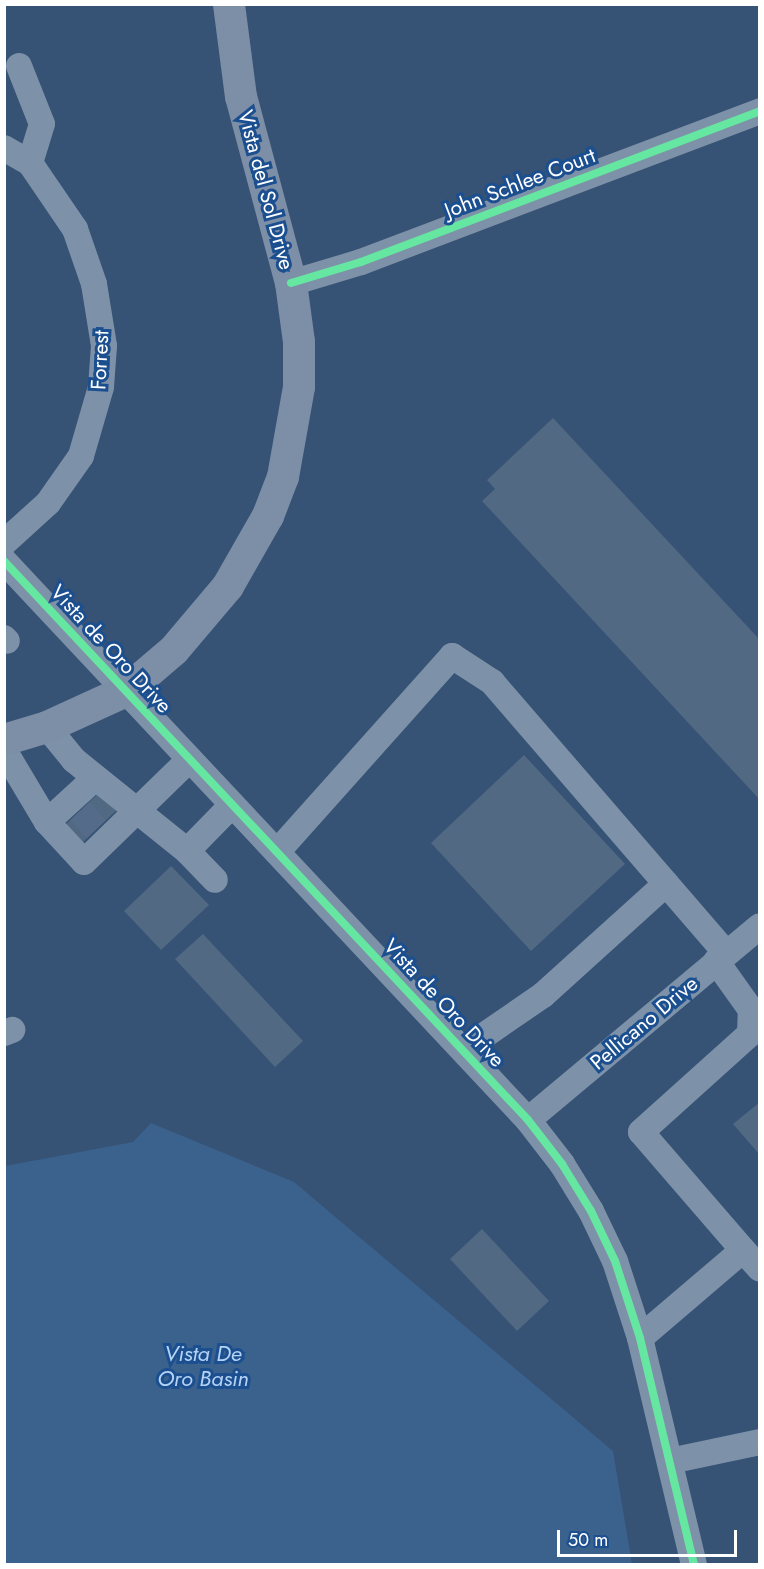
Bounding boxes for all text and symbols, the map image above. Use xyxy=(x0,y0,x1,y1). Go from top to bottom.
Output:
street label: Vista del Sol Drive xyxy=(233,108,299,272)
street label: John Schlee Court xyxy=(441,143,599,223)
street label: Forrest xyxy=(86,330,114,390)
street label: Vista de Oro Drive xyxy=(45,580,177,718)
street label: Vista de Oro Drive xyxy=(378,934,510,1072)
street label: Pellicano Drive xyxy=(585,971,703,1075)
water label: Vista De Oro Basin xyxy=(157,1340,249,1392)
scale bar xyxy=(560,1518,740,1556)
text: 50 m xyxy=(568,1527,608,1553)

